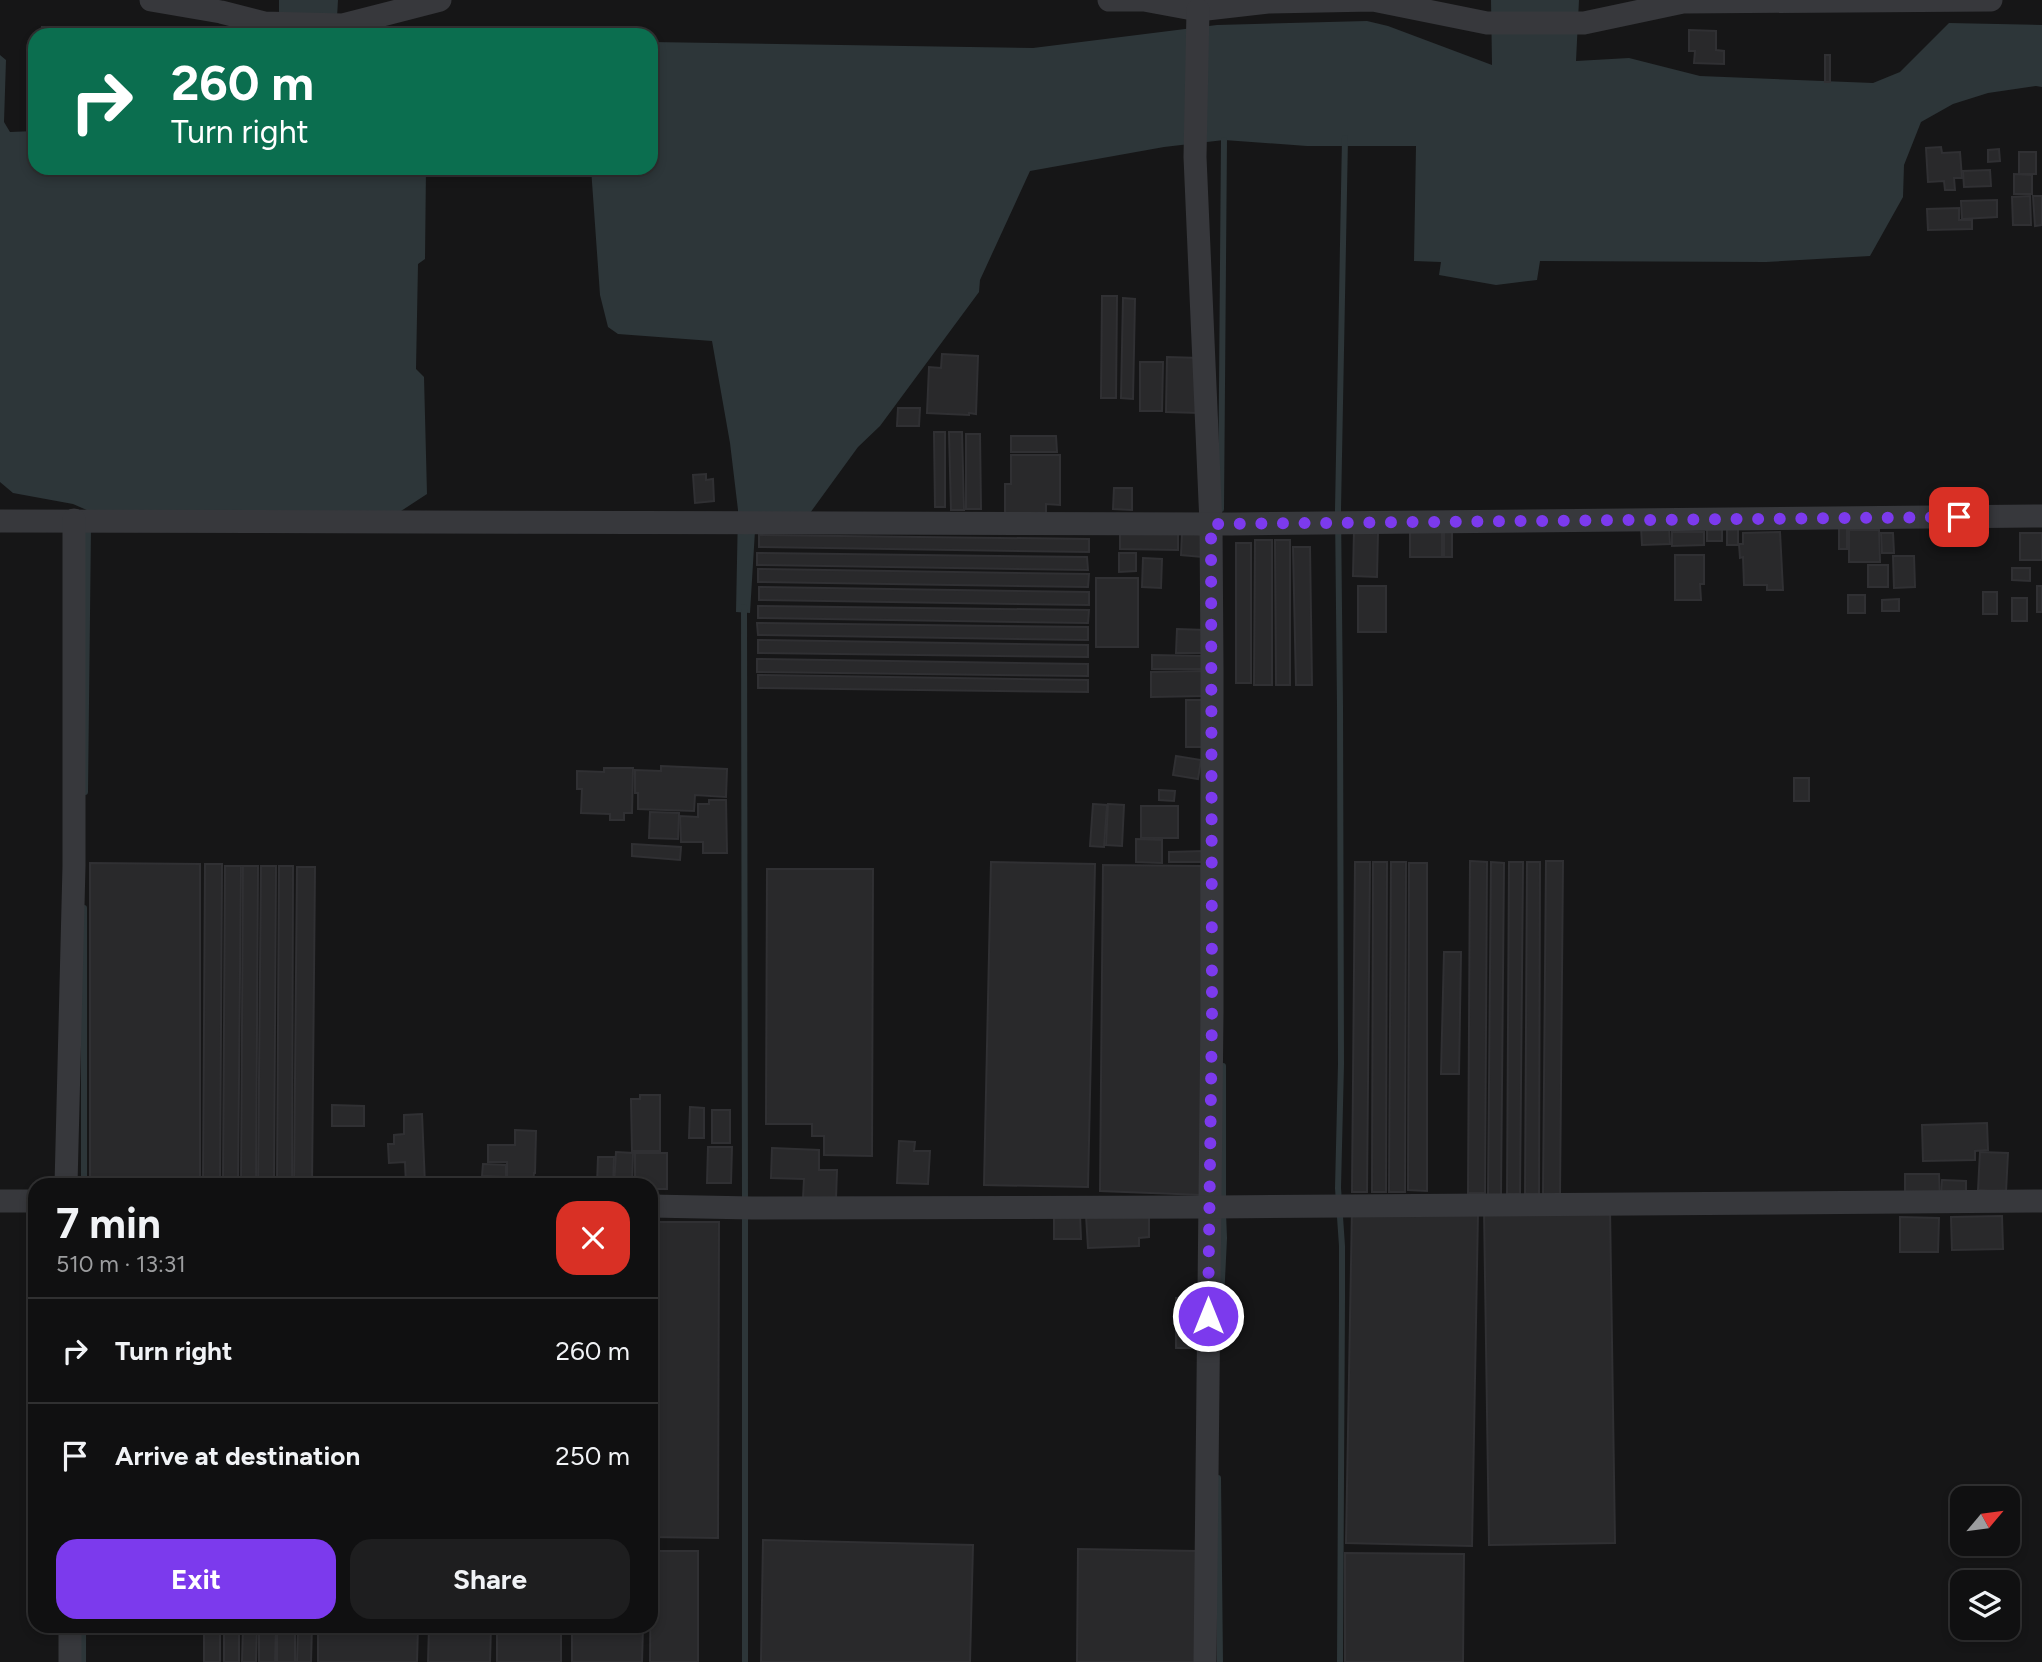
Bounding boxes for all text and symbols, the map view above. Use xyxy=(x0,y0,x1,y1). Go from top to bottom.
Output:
text: 260 m xyxy=(171,53,314,112)
icon: right xyxy=(56,56,147,147)
text: Turn right xyxy=(171,113,309,151)
pin xyxy=(1929,487,1989,547)
icon: arrive xyxy=(1940,498,1978,536)
text: 7 min xyxy=(56,1198,161,1249)
button: close xyxy=(556,1201,630,1275)
text: 510 m · 13:31 xyxy=(56,1250,186,1278)
position arrow xyxy=(1171,1279,1245,1353)
icon: right xyxy=(56,1332,94,1370)
text: Turn right xyxy=(115,1335,232,1367)
text: 260 m xyxy=(556,1335,630,1367)
icon: arrive xyxy=(56,1437,94,1475)
text: Arrive at destination xyxy=(115,1440,360,1472)
text: 250 m xyxy=(555,1440,630,1472)
north arrow xyxy=(1950,1486,2020,1556)
map controls xyxy=(1950,1486,2020,1640)
button: Exit xyxy=(56,1539,336,1619)
button: Share xyxy=(350,1539,630,1619)
button: layers xyxy=(1950,1570,2020,1640)

